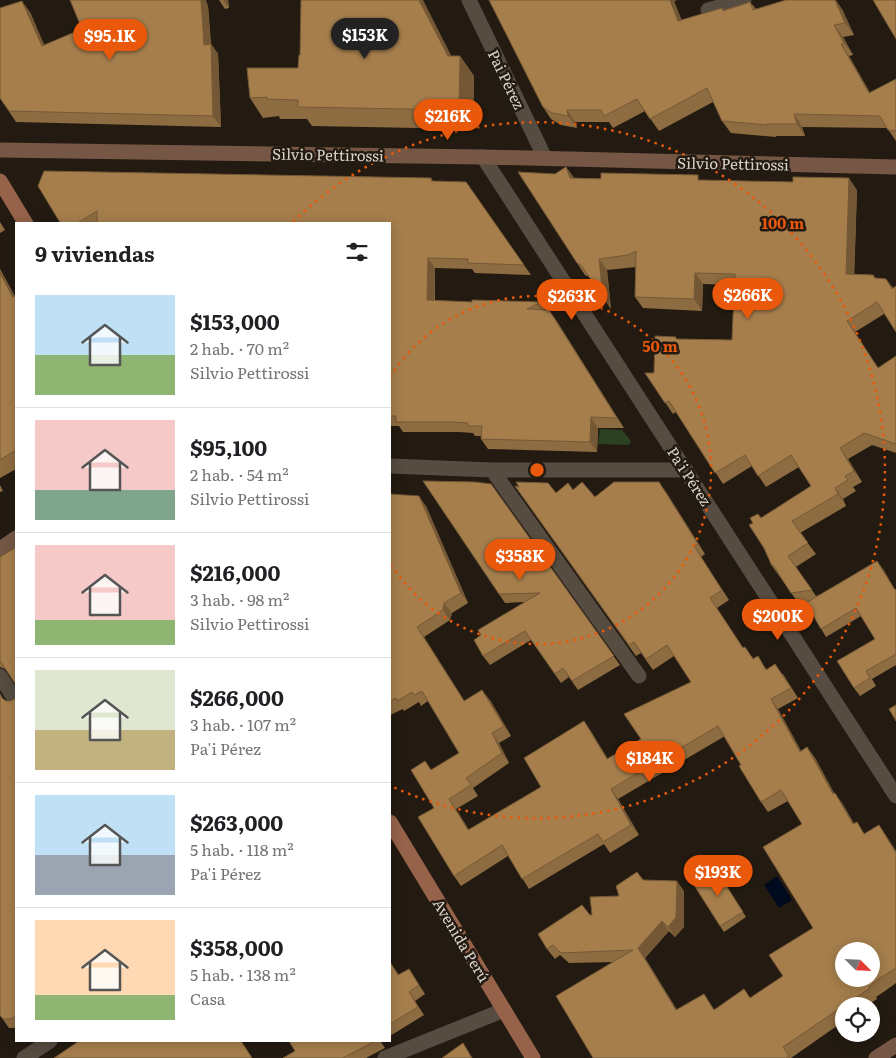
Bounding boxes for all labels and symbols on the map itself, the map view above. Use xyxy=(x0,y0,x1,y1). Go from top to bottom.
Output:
pin: $95.1K xyxy=(69,18,151,61)
pin: $153K xyxy=(330,18,400,60)
street label: Pai Pérez xyxy=(483,45,531,113)
pin: $216K xyxy=(413,98,483,141)
street label: Silvio Pettirossi xyxy=(272,142,384,166)
street label: Silvio Pettirossi xyxy=(677,151,789,175)
text: 100 m xyxy=(762,211,804,234)
pin: $263K xyxy=(537,278,607,321)
pin: $266K xyxy=(713,278,783,320)
text: 50 m xyxy=(642,334,678,357)
street label: Pa'i Pérez xyxy=(662,442,718,510)
centre of rings xyxy=(528,461,546,479)
pin: $358K xyxy=(485,538,555,581)
pin: $200K xyxy=(743,598,813,641)
pin: $184K xyxy=(615,740,685,783)
pin: $193K xyxy=(683,854,753,897)
street label: Avenida Perú xyxy=(428,894,496,987)
north arrow xyxy=(835,942,880,988)

